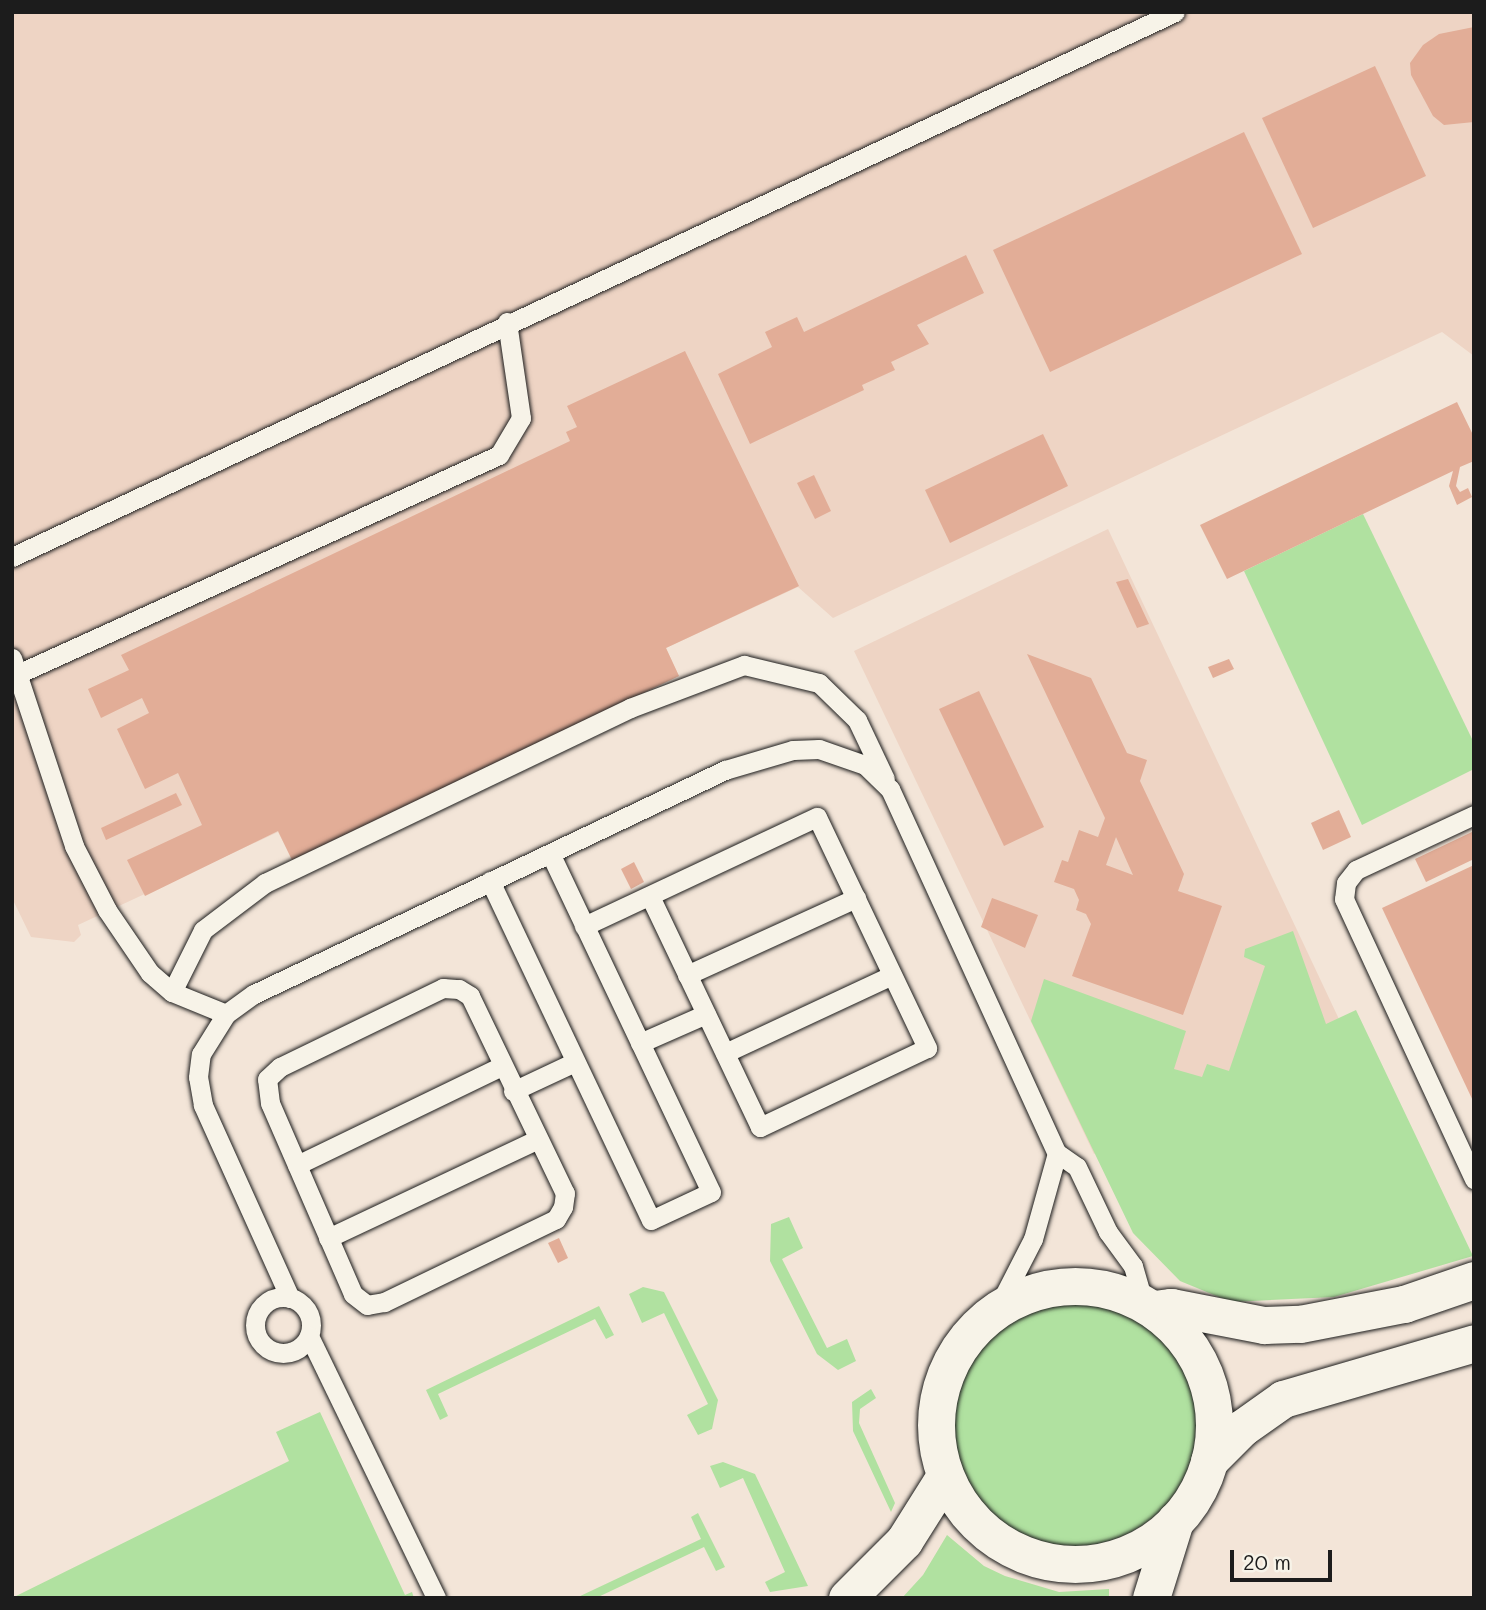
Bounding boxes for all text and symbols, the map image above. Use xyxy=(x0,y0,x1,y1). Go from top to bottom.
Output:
scale bar xyxy=(1234,1536,1336,1580)
text: 20 m xyxy=(1243,1548,1291,1575)

